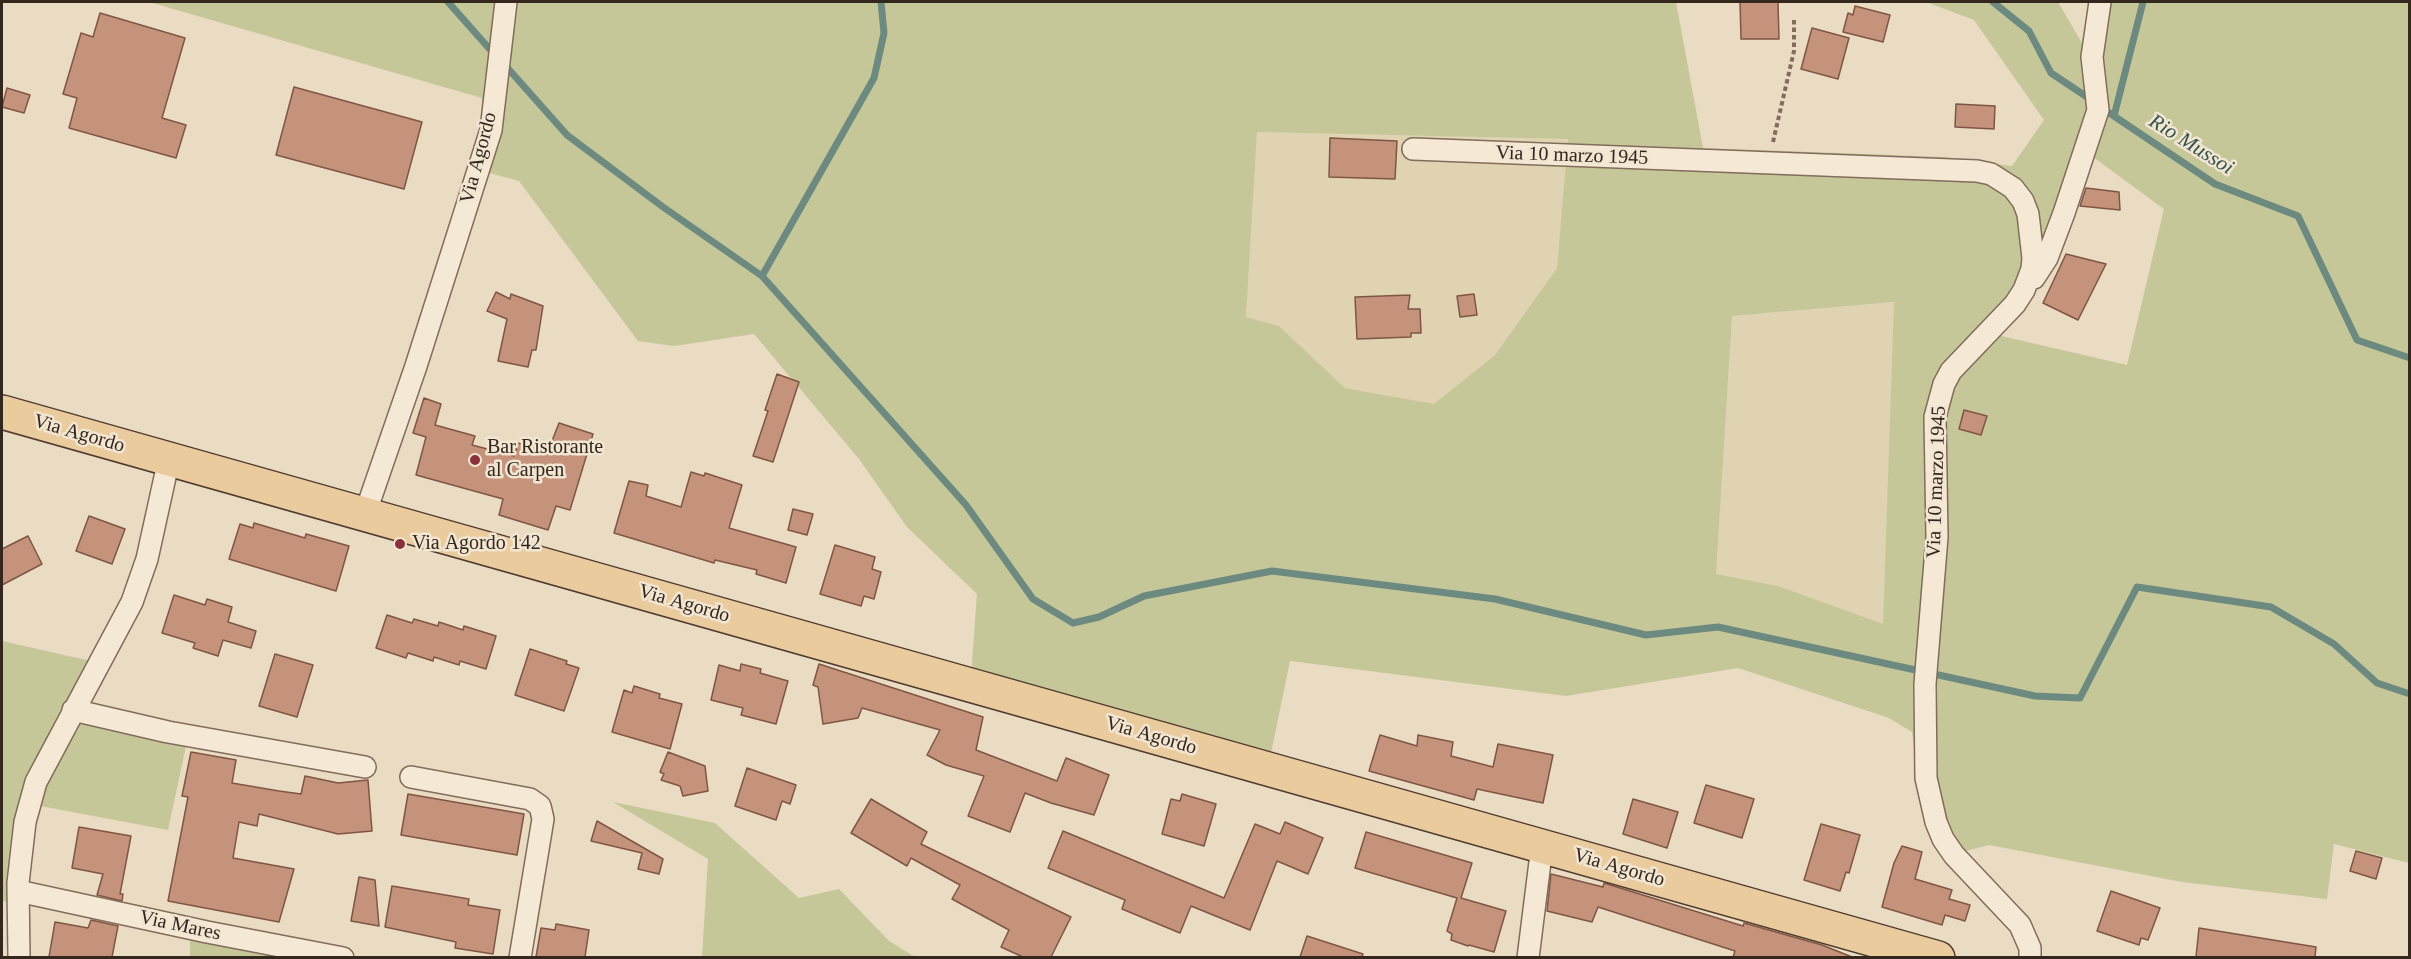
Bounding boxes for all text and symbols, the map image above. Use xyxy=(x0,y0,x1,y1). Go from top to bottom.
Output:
water label: Rio Mussoi xyxy=(2144,109,2238,181)
street label: Via Agordo xyxy=(455,110,503,206)
street label: Via 10 marzo 1945 xyxy=(1495,141,1649,171)
street label: Via 10 marzo 1945 xyxy=(1922,405,1952,559)
street label: Via Agordo xyxy=(31,410,127,458)
place label: Bar Ristorante al Carpen xyxy=(487,436,603,483)
marker: Bar Ristorante al Carpen xyxy=(468,453,482,467)
place label: Via Agordo 142 xyxy=(412,532,541,556)
marker: Via Agordo 142 xyxy=(393,537,407,551)
street label: Via Agordo xyxy=(636,580,732,628)
street label: Via Agordo xyxy=(1103,712,1199,760)
street label: Via Agordo xyxy=(1571,844,1667,892)
street label: Via Mares xyxy=(137,906,223,946)

